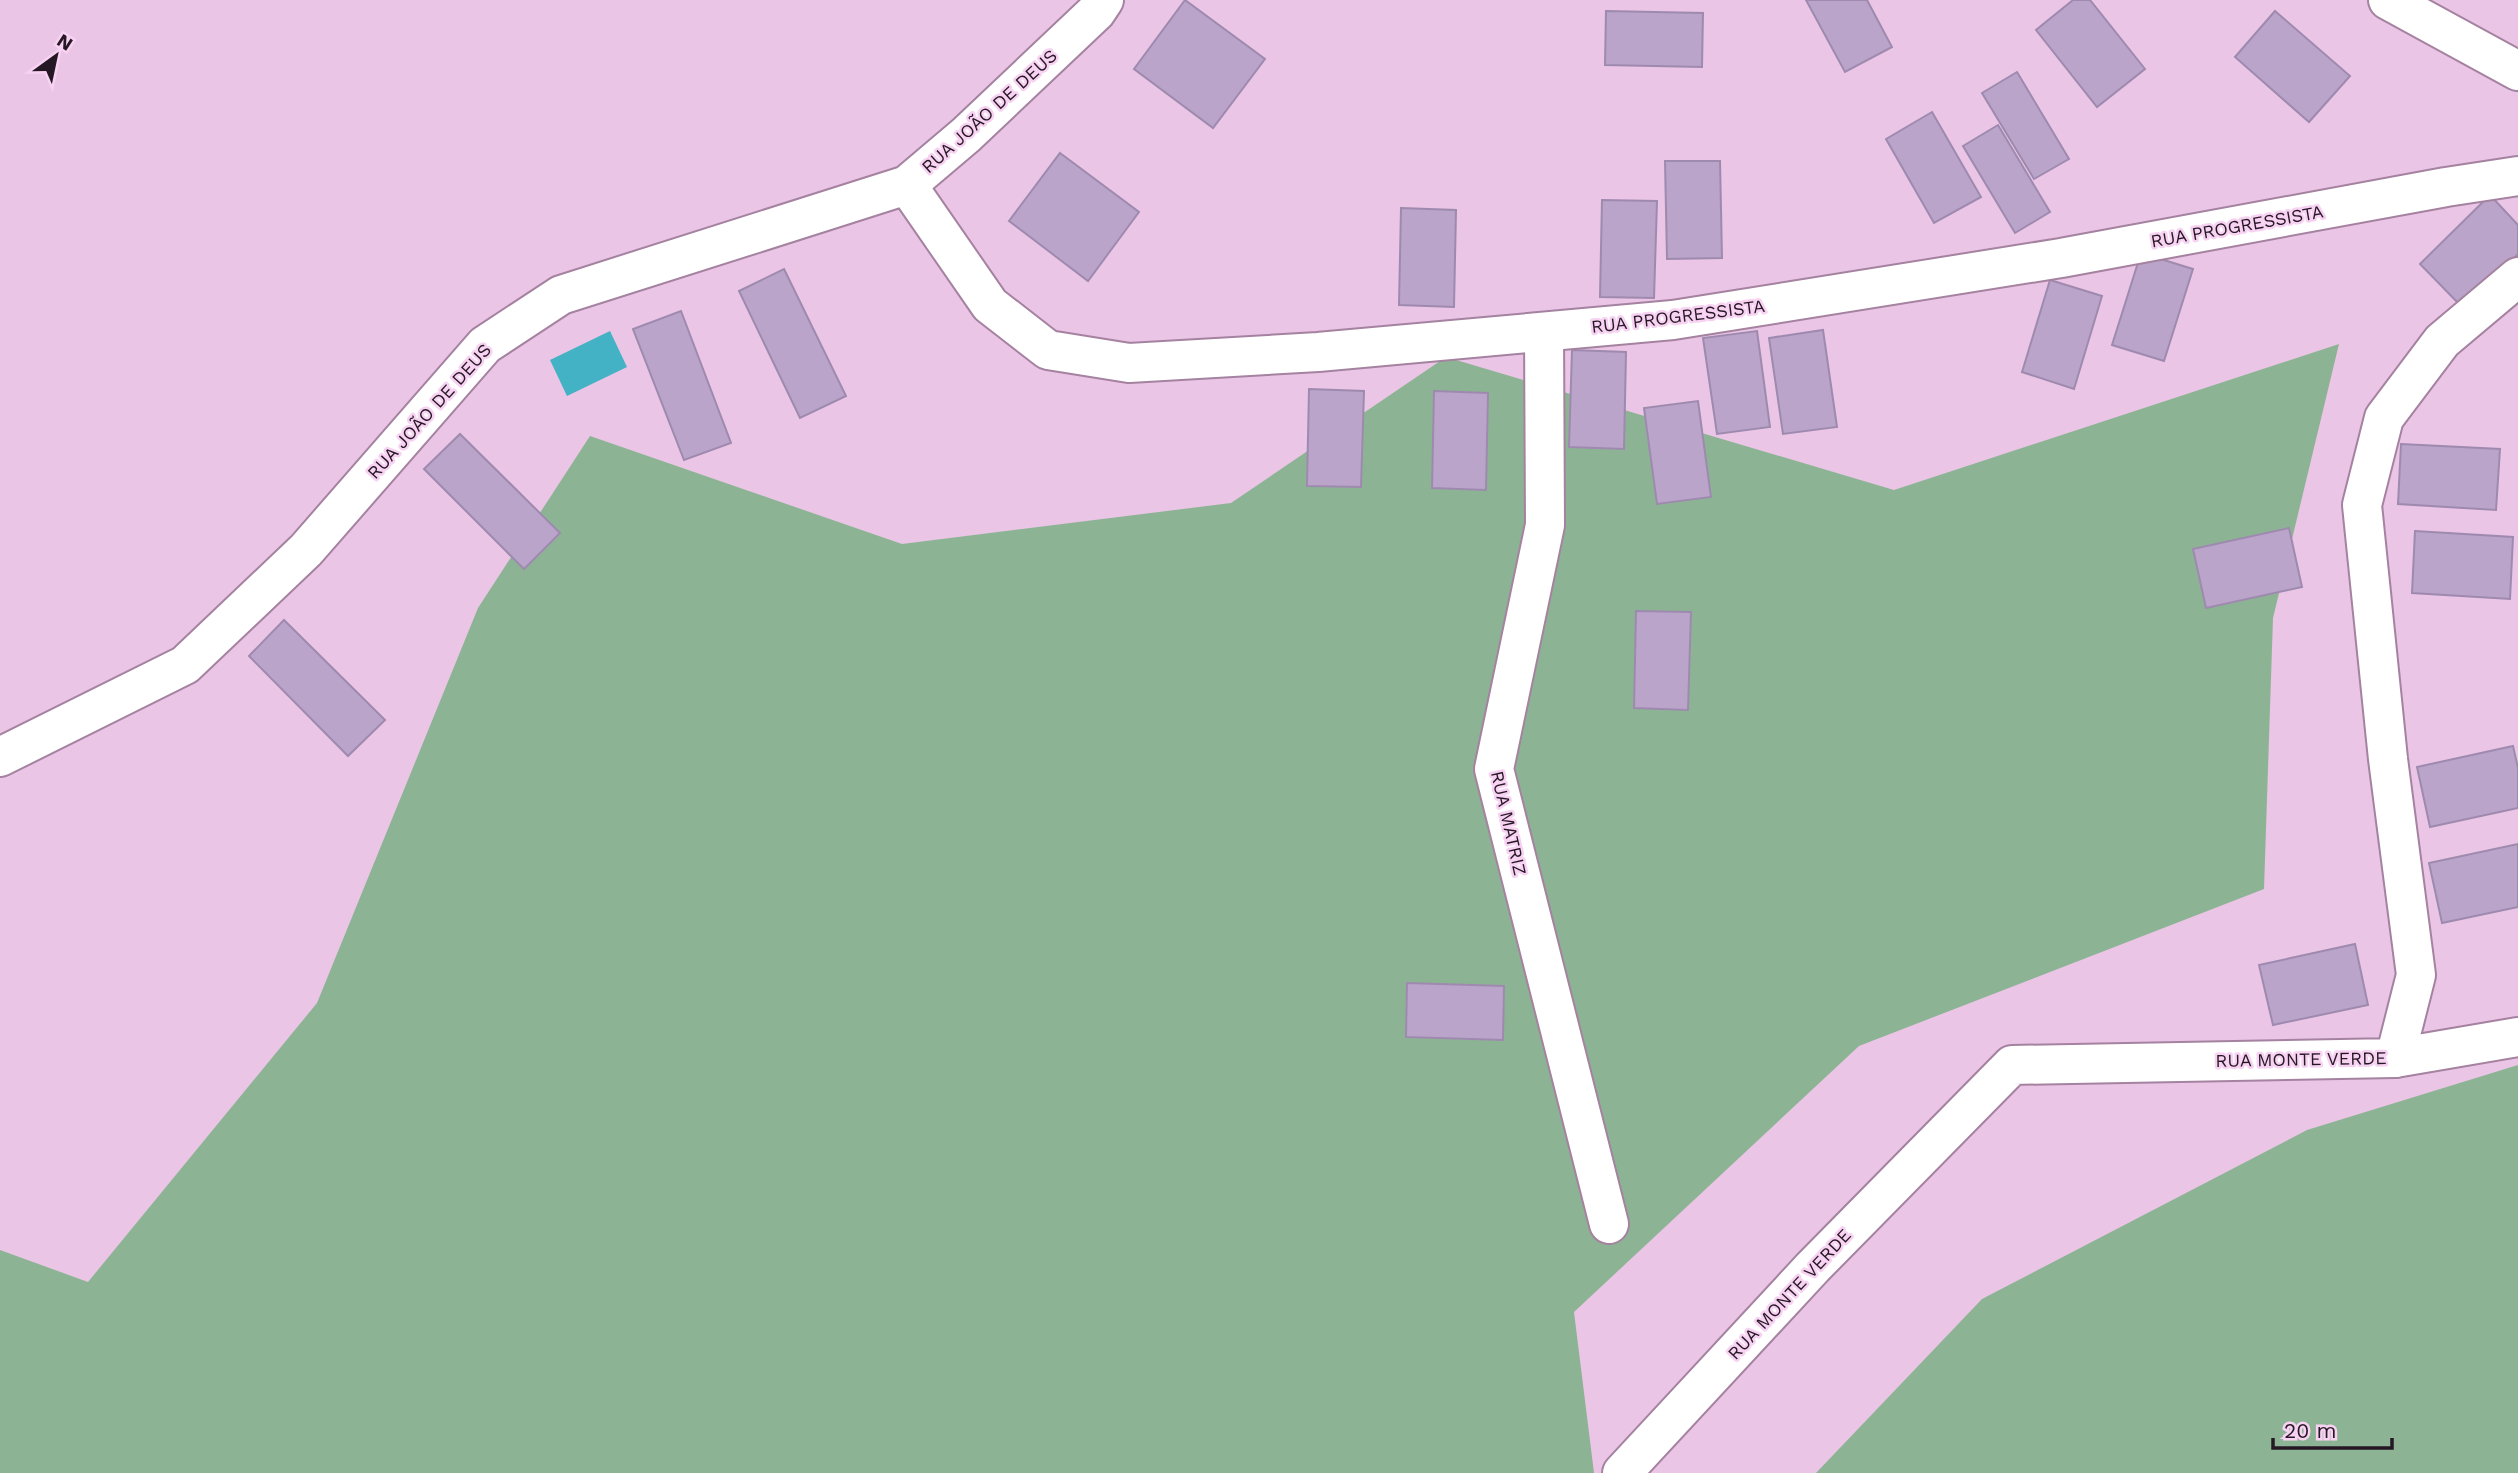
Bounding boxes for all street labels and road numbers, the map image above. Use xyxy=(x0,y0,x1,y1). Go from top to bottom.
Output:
street label: RUA JOÃO DE DEUS xyxy=(917,45,1061,177)
street label: RUA PROGRESSISTA xyxy=(2149,200,2325,252)
street label: RUA PROGRESSISTA xyxy=(1590,295,1766,337)
street label: RUA JOÃO DE DEUS xyxy=(363,339,495,483)
street label: RUA MATRIZ xyxy=(1487,769,1531,877)
street label: RUA MONTE VERDE xyxy=(2215,1047,2387,1071)
street label: RUA MONTE VERDE xyxy=(1723,1224,1855,1364)

